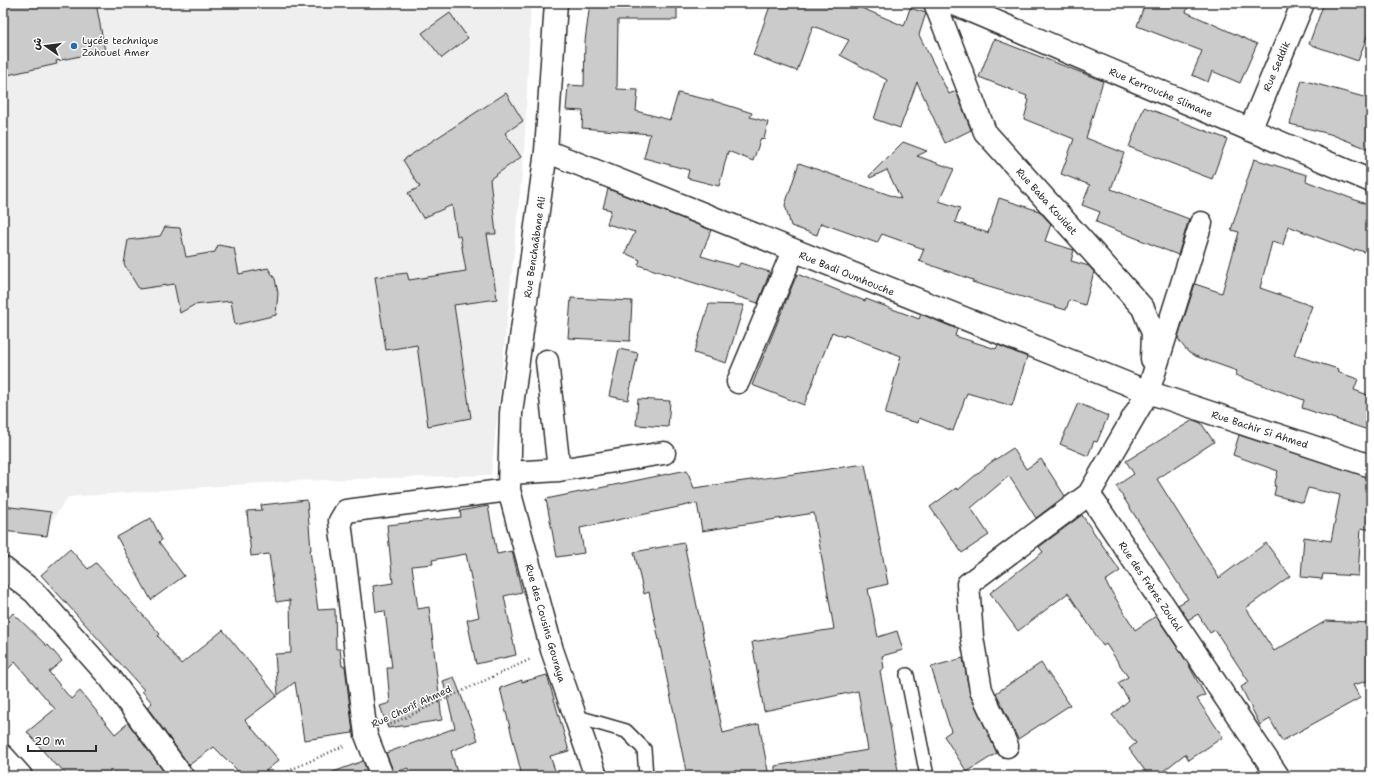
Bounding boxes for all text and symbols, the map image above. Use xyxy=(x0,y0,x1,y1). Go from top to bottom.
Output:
north arrow xyxy=(26,26,66,66)
place label: Lycée technique Zahouel Amer xyxy=(82,34,159,59)
text: ش xyxy=(28,36,46,51)
street label: Rue Seddik xyxy=(1260,39,1293,93)
marker: Lycée technique Zahouel Amer xyxy=(69,41,79,51)
street label: Rue Kerrouche Slimane xyxy=(1107,65,1215,120)
street label: Rue Baba Kouidet xyxy=(1013,165,1080,237)
street label: Rue Benchaâbane Ali xyxy=(521,195,548,299)
street label: Rue Badi Oumhouche xyxy=(797,248,897,299)
street label: Rue Bachir Si Ahmed xyxy=(1210,408,1310,451)
street label: Rue des Frères Zoutal xyxy=(1116,539,1185,634)
street label: Rue des Cousins Gouraya xyxy=(522,563,569,684)
street label: Rue Cherif Ahmed xyxy=(369,682,454,731)
scale bar xyxy=(28,727,96,753)
text: 20 m xyxy=(34,733,65,749)

